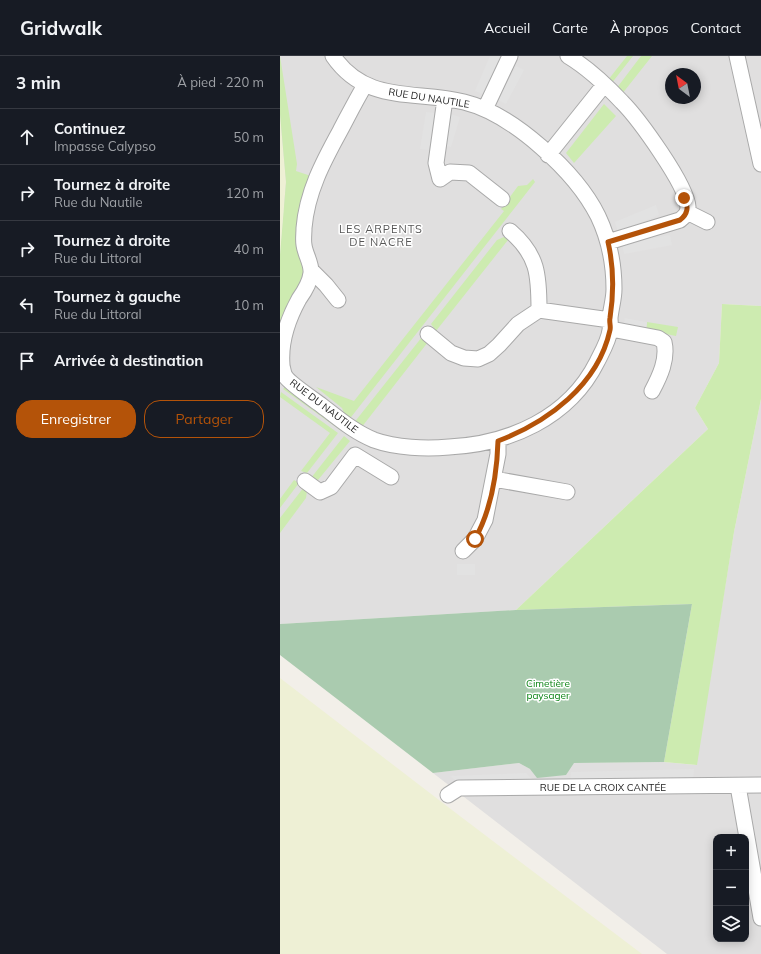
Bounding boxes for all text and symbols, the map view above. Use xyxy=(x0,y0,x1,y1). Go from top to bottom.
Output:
text: Gridwalk xyxy=(20,16,102,40)
text: Accueil xyxy=(484,19,530,37)
text: Carte xyxy=(552,19,588,37)
text: À propos xyxy=(610,19,669,37)
text: Contact xyxy=(691,19,741,37)
north arrow xyxy=(665,68,701,104)
text: 3 min xyxy=(16,72,61,93)
text: À pied · 220 m xyxy=(177,74,264,90)
street label: RUE DU NAUTILE xyxy=(387,85,471,111)
text: Continuez xyxy=(54,119,125,138)
icon: ahead xyxy=(16,126,38,148)
text: 50 m xyxy=(234,129,264,145)
text: Impasse Calypso xyxy=(54,138,156,154)
text: Tournez à droite xyxy=(54,175,170,194)
icon: right xyxy=(16,182,38,204)
text: 120 m xyxy=(226,185,264,201)
route end xyxy=(675,189,693,207)
text: Rue du Nautile xyxy=(54,194,142,210)
district label: LES ARPENTS DE NACRE xyxy=(339,222,423,249)
text: Tournez à droite xyxy=(54,231,170,250)
icon: right xyxy=(16,238,38,260)
text: 40 m xyxy=(234,241,264,257)
text: Rue du Littoral xyxy=(54,250,142,266)
text: Tournez à gauche xyxy=(54,287,181,306)
icon: left xyxy=(16,294,38,316)
text: 10 m xyxy=(234,297,264,313)
text: Rue du Littoral xyxy=(54,306,142,322)
icon: arrive xyxy=(16,350,38,372)
text: Arrivée à destination xyxy=(54,351,203,370)
street label: RUE DU NAUTILE xyxy=(287,376,361,436)
button: Enregistrer xyxy=(16,400,136,438)
button: Partager xyxy=(144,400,264,438)
route start xyxy=(466,530,484,548)
park label: Cimetière paysager xyxy=(526,677,570,702)
street label: RUE DE LA CROIX CANTÉE xyxy=(540,781,666,794)
map controls xyxy=(713,834,749,942)
button: + xyxy=(713,834,749,870)
button: − xyxy=(713,870,749,906)
button: layers xyxy=(713,906,749,942)

